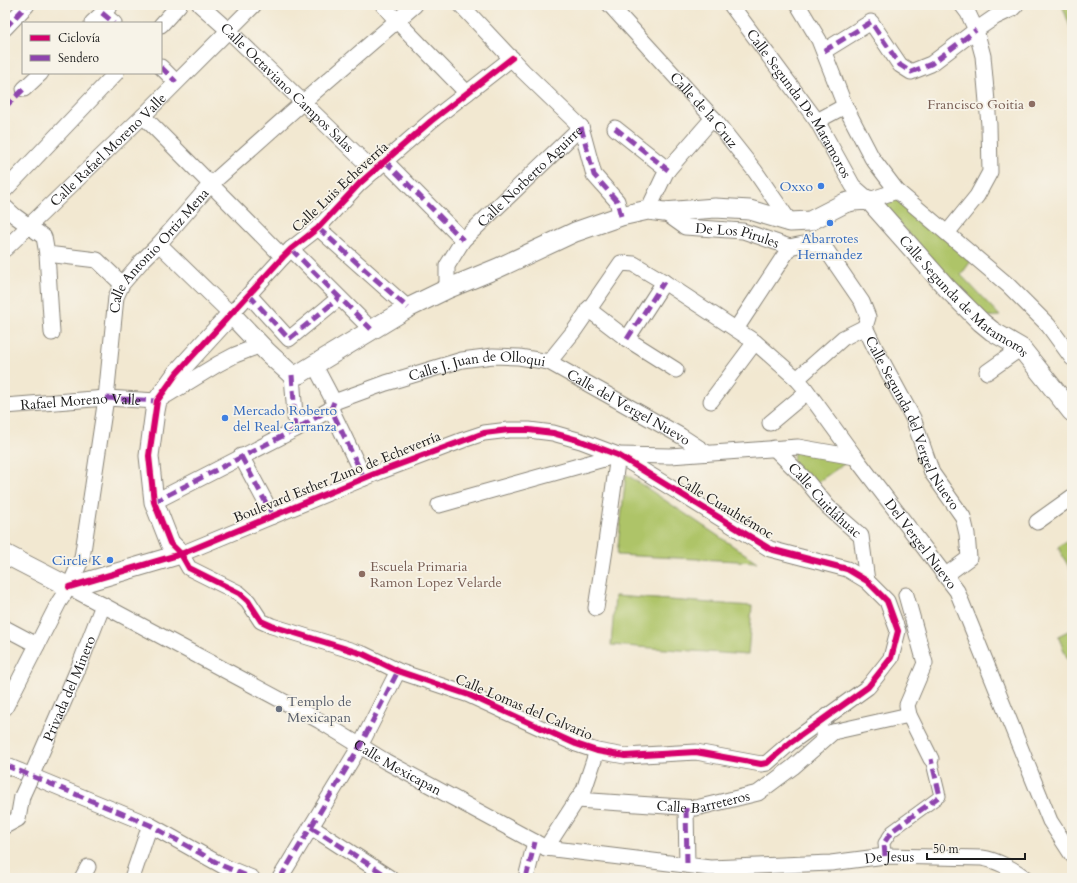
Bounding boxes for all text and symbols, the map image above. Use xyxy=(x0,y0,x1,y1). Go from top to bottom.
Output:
street label: Calle Octaviano Campos Salas xyxy=(216,18,358,156)
legend xyxy=(22,22,162,74)
street label: Calle Segunda De Matamoros xyxy=(742,25,856,182)
text: Ciclovía xyxy=(58,30,101,46)
text: Sendero xyxy=(58,50,99,66)
street label: Calle de la Cruz xyxy=(666,68,743,152)
street label: Calle Rafael Moreno Valle xyxy=(45,89,170,210)
place label: Francisco Goitia xyxy=(927,95,1024,114)
marker: Francisco Goitia xyxy=(1027,99,1037,109)
street label: Calle Norberto Aguirre xyxy=(473,121,587,231)
street label: Calle Luis Echeverría xyxy=(288,137,392,237)
place label: Oxxo xyxy=(779,177,813,196)
marker: Oxxo xyxy=(816,181,826,191)
street label: Calle Antonio Ortiz Mena xyxy=(105,184,213,314)
street label: De Los Pirules xyxy=(695,218,782,252)
marker: Abarrotes Hernandez xyxy=(825,218,835,228)
place label: Abarrotes Hernandez xyxy=(797,229,863,264)
street label: Calle Segunda de Matamoros xyxy=(895,231,1034,361)
street label: Calle Segunda del Vergel Nuevo xyxy=(861,333,965,514)
street label: Calle J. Juan de Olloqui xyxy=(406,346,547,385)
street label: Calle del Vergel Nuevo xyxy=(564,364,695,450)
street label: Rafael Moreno Valle xyxy=(20,388,142,414)
place label: Mercado Roberto del Real Carranza xyxy=(233,401,338,436)
marker: Mercado Roberto del Real Carranza xyxy=(220,413,230,423)
street label: Boulevard Esther Zuno de Echeverría xyxy=(231,427,443,527)
street label: Calle Cuitláhuac xyxy=(784,458,866,542)
street label: Calle Cuauhtémoc xyxy=(673,470,777,544)
street label: Del Vergel Nuevo xyxy=(880,495,962,593)
place label: Circle K xyxy=(52,551,103,570)
marker: Circle K xyxy=(105,555,115,565)
place label: Escuela Primaria Ramon Lopez Velarde xyxy=(370,557,502,592)
marker: Escuela Primaria Ramon Lopez Velarde xyxy=(357,569,367,579)
street label: Privada del Minero xyxy=(38,632,100,744)
street label: Calle Lomas del Calvario xyxy=(452,669,596,745)
place label: Templo de Mexicapan xyxy=(287,692,352,727)
marker: Templo de Mexicapan xyxy=(274,704,284,714)
street label: Calle Mexicapan xyxy=(350,735,445,799)
street label: Calle Barreteros xyxy=(656,786,752,818)
scale bar xyxy=(927,835,1025,861)
text: 50 m xyxy=(933,841,960,857)
street label: De Jesus xyxy=(863,846,915,868)

